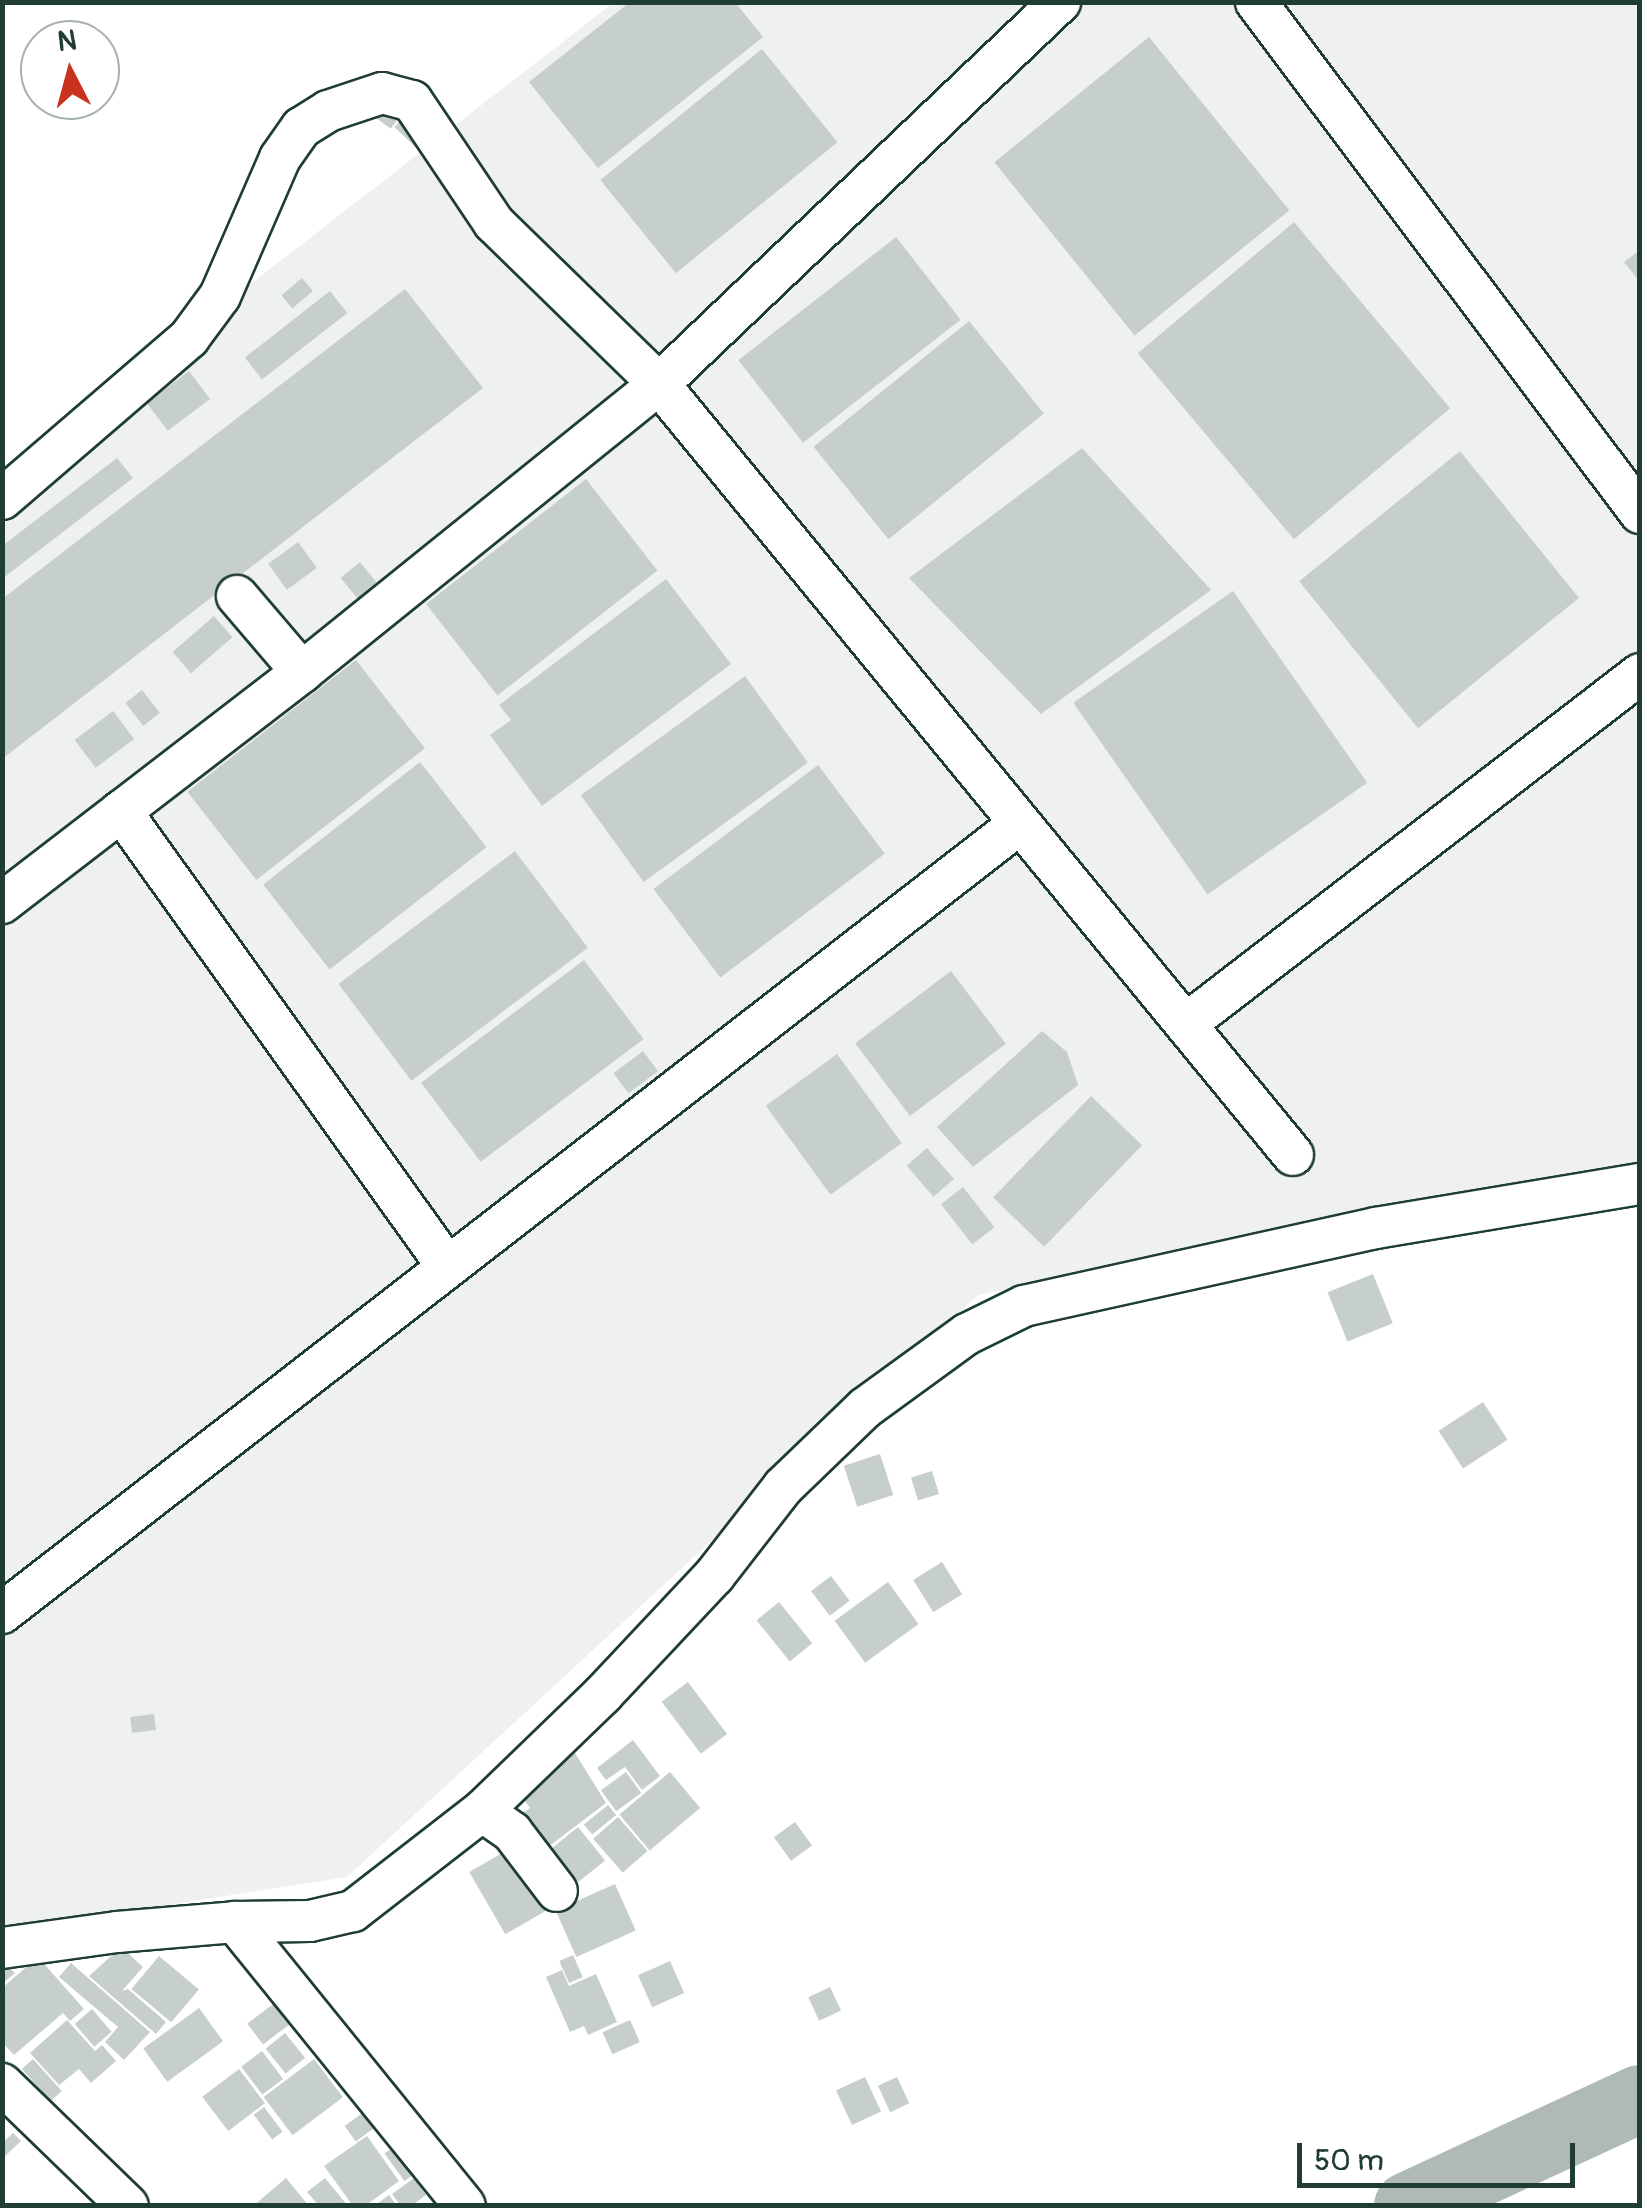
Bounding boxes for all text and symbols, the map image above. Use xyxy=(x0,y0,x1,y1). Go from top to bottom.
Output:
north arrow xyxy=(20,20,120,120)
text: N xyxy=(56,23,78,60)
scale bar xyxy=(1302,2123,1580,2185)
text: 50 m xyxy=(1314,2142,1384,2179)

